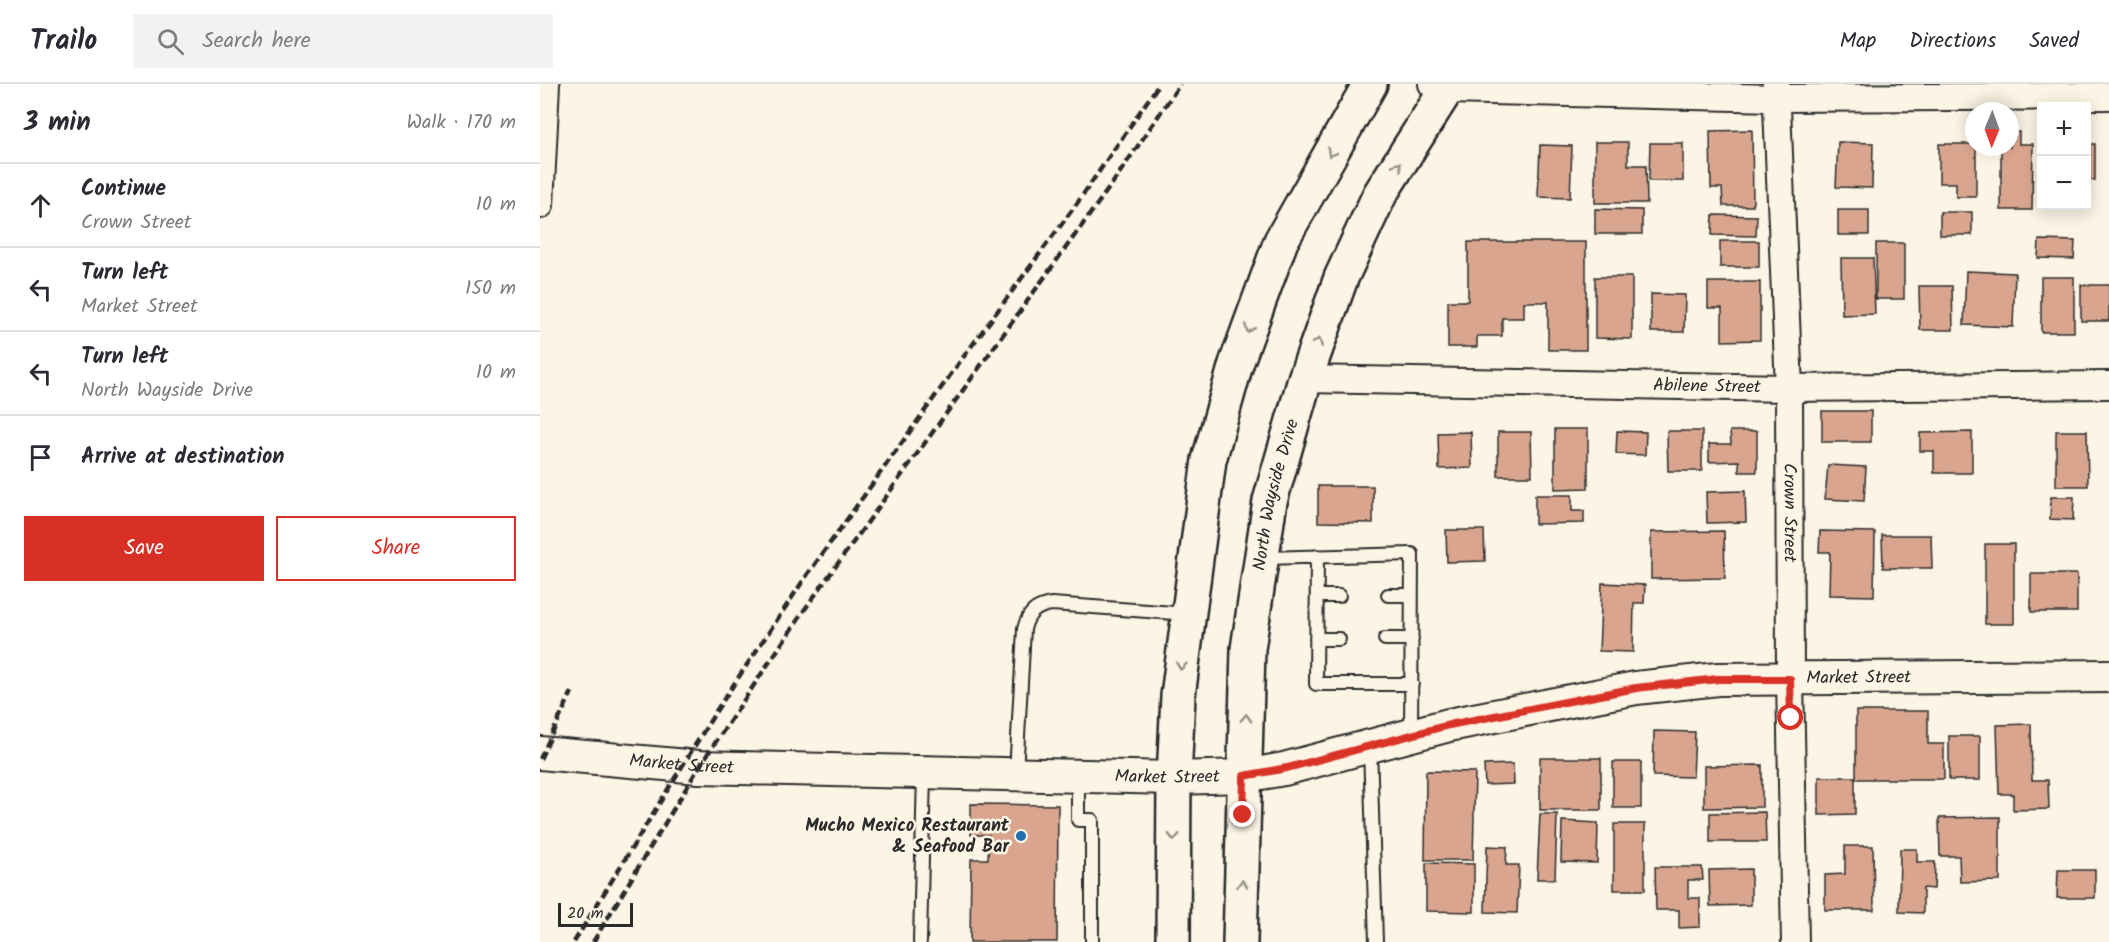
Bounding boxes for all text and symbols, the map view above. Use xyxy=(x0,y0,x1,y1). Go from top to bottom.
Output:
search box xyxy=(133,14,553,68)
text: Trailo xyxy=(30,19,97,64)
text: Search here xyxy=(202,24,311,59)
icon: search xyxy=(154,25,187,58)
text: Map xyxy=(1840,25,1876,58)
text: Directions xyxy=(1909,25,1996,58)
text: Saved xyxy=(2029,25,2079,58)
text: 3 min xyxy=(24,102,91,144)
north arrow xyxy=(1965,102,2019,156)
map controls xyxy=(2037,102,2091,210)
button: + xyxy=(2037,102,2091,156)
text: Walk · 170 m xyxy=(406,107,516,139)
one-way arrow xyxy=(1327,147,1338,157)
button: − xyxy=(2037,156,2091,210)
one-way arrow xyxy=(1391,161,1402,172)
text: Continue xyxy=(81,172,166,207)
icon: ahead xyxy=(24,189,57,222)
text: 10 m xyxy=(476,189,516,221)
text: Crown Street xyxy=(81,207,192,239)
text: Turn left xyxy=(81,256,168,291)
icon: left xyxy=(24,273,57,306)
text: 150 m xyxy=(465,273,516,305)
text: Market Street xyxy=(81,291,198,323)
one-way arrow xyxy=(1243,323,1256,334)
one-way arrow xyxy=(1310,338,1323,348)
text: Turn left xyxy=(81,340,168,375)
icon: left xyxy=(24,357,57,390)
text: 10 m xyxy=(476,357,516,389)
street label: Abilene Street xyxy=(1653,371,1762,402)
text: North Wayside Drive xyxy=(81,375,253,407)
street label: North Wayside Drive xyxy=(1245,416,1307,573)
text: Arrive at destination xyxy=(81,440,284,475)
icon: arrive xyxy=(24,441,57,474)
street label: Crown Street xyxy=(1775,463,1804,564)
button: Save xyxy=(24,516,264,581)
button: Share xyxy=(276,516,516,581)
one-way arrow xyxy=(1176,661,1188,670)
street label: Market Street xyxy=(1806,663,1912,693)
route start xyxy=(1777,704,1803,730)
one-way arrow xyxy=(1239,713,1252,722)
street label: Market Street xyxy=(628,746,735,782)
street label: Market Street xyxy=(1114,762,1221,792)
route end xyxy=(1229,801,1255,827)
place label: Mucho Mexico Restaurant & Seafood Bar xyxy=(805,812,1010,862)
marker: Mucho Mexico Restaurant & Seafood Bar xyxy=(1014,829,1028,843)
one-way arrow xyxy=(1168,832,1180,841)
one-way arrow xyxy=(1235,879,1248,888)
scale bar xyxy=(558,900,633,928)
text: 20 m xyxy=(567,901,603,926)

